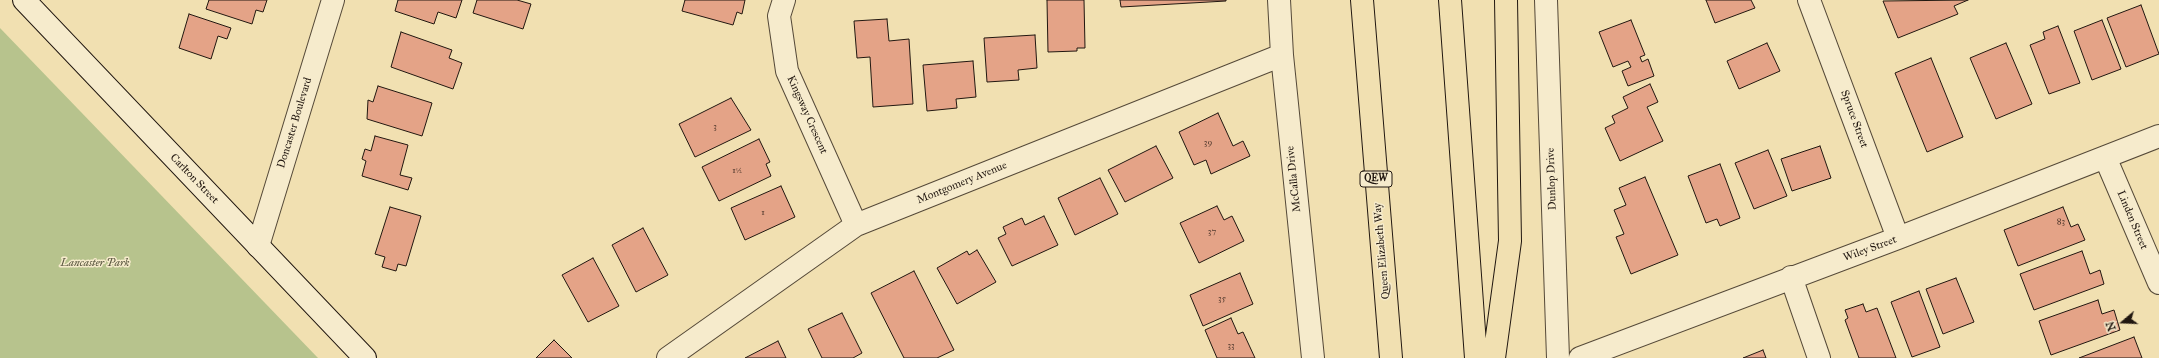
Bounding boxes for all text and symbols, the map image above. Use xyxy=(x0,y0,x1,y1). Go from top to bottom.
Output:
street label: Kingsway Crescent xyxy=(784,74,830,156)
street label: Doncaster Boulevard xyxy=(275,76,315,170)
street label: Spruce Street xyxy=(1837,88,1871,150)
house number: 3 xyxy=(713,122,717,132)
house number: 39 xyxy=(1204,138,1212,148)
street label: McCalla Drive xyxy=(1284,145,1304,213)
street label: Dunlop Drive xyxy=(1544,148,1560,210)
street label: Carlton Street xyxy=(167,151,221,207)
street label: Montgomery Avenue xyxy=(915,159,1009,207)
house number: 1½ xyxy=(732,166,742,176)
road number: QEW xyxy=(1360,171,1392,187)
street label: Linden Street xyxy=(2114,188,2150,252)
street label: Queen Elizabeth Way xyxy=(1371,202,1393,300)
house number: 1 xyxy=(761,208,765,218)
house number: 83 xyxy=(2057,217,2065,227)
house number: 37 xyxy=(1208,227,1216,237)
street label: Wiley Street xyxy=(1842,233,1898,265)
park label: Lancaster Park xyxy=(61,256,129,270)
house number: 35 xyxy=(1218,294,1226,304)
north arrow xyxy=(2103,302,2143,342)
text: N xyxy=(2104,320,2119,333)
house number: 33 xyxy=(1227,341,1235,351)

